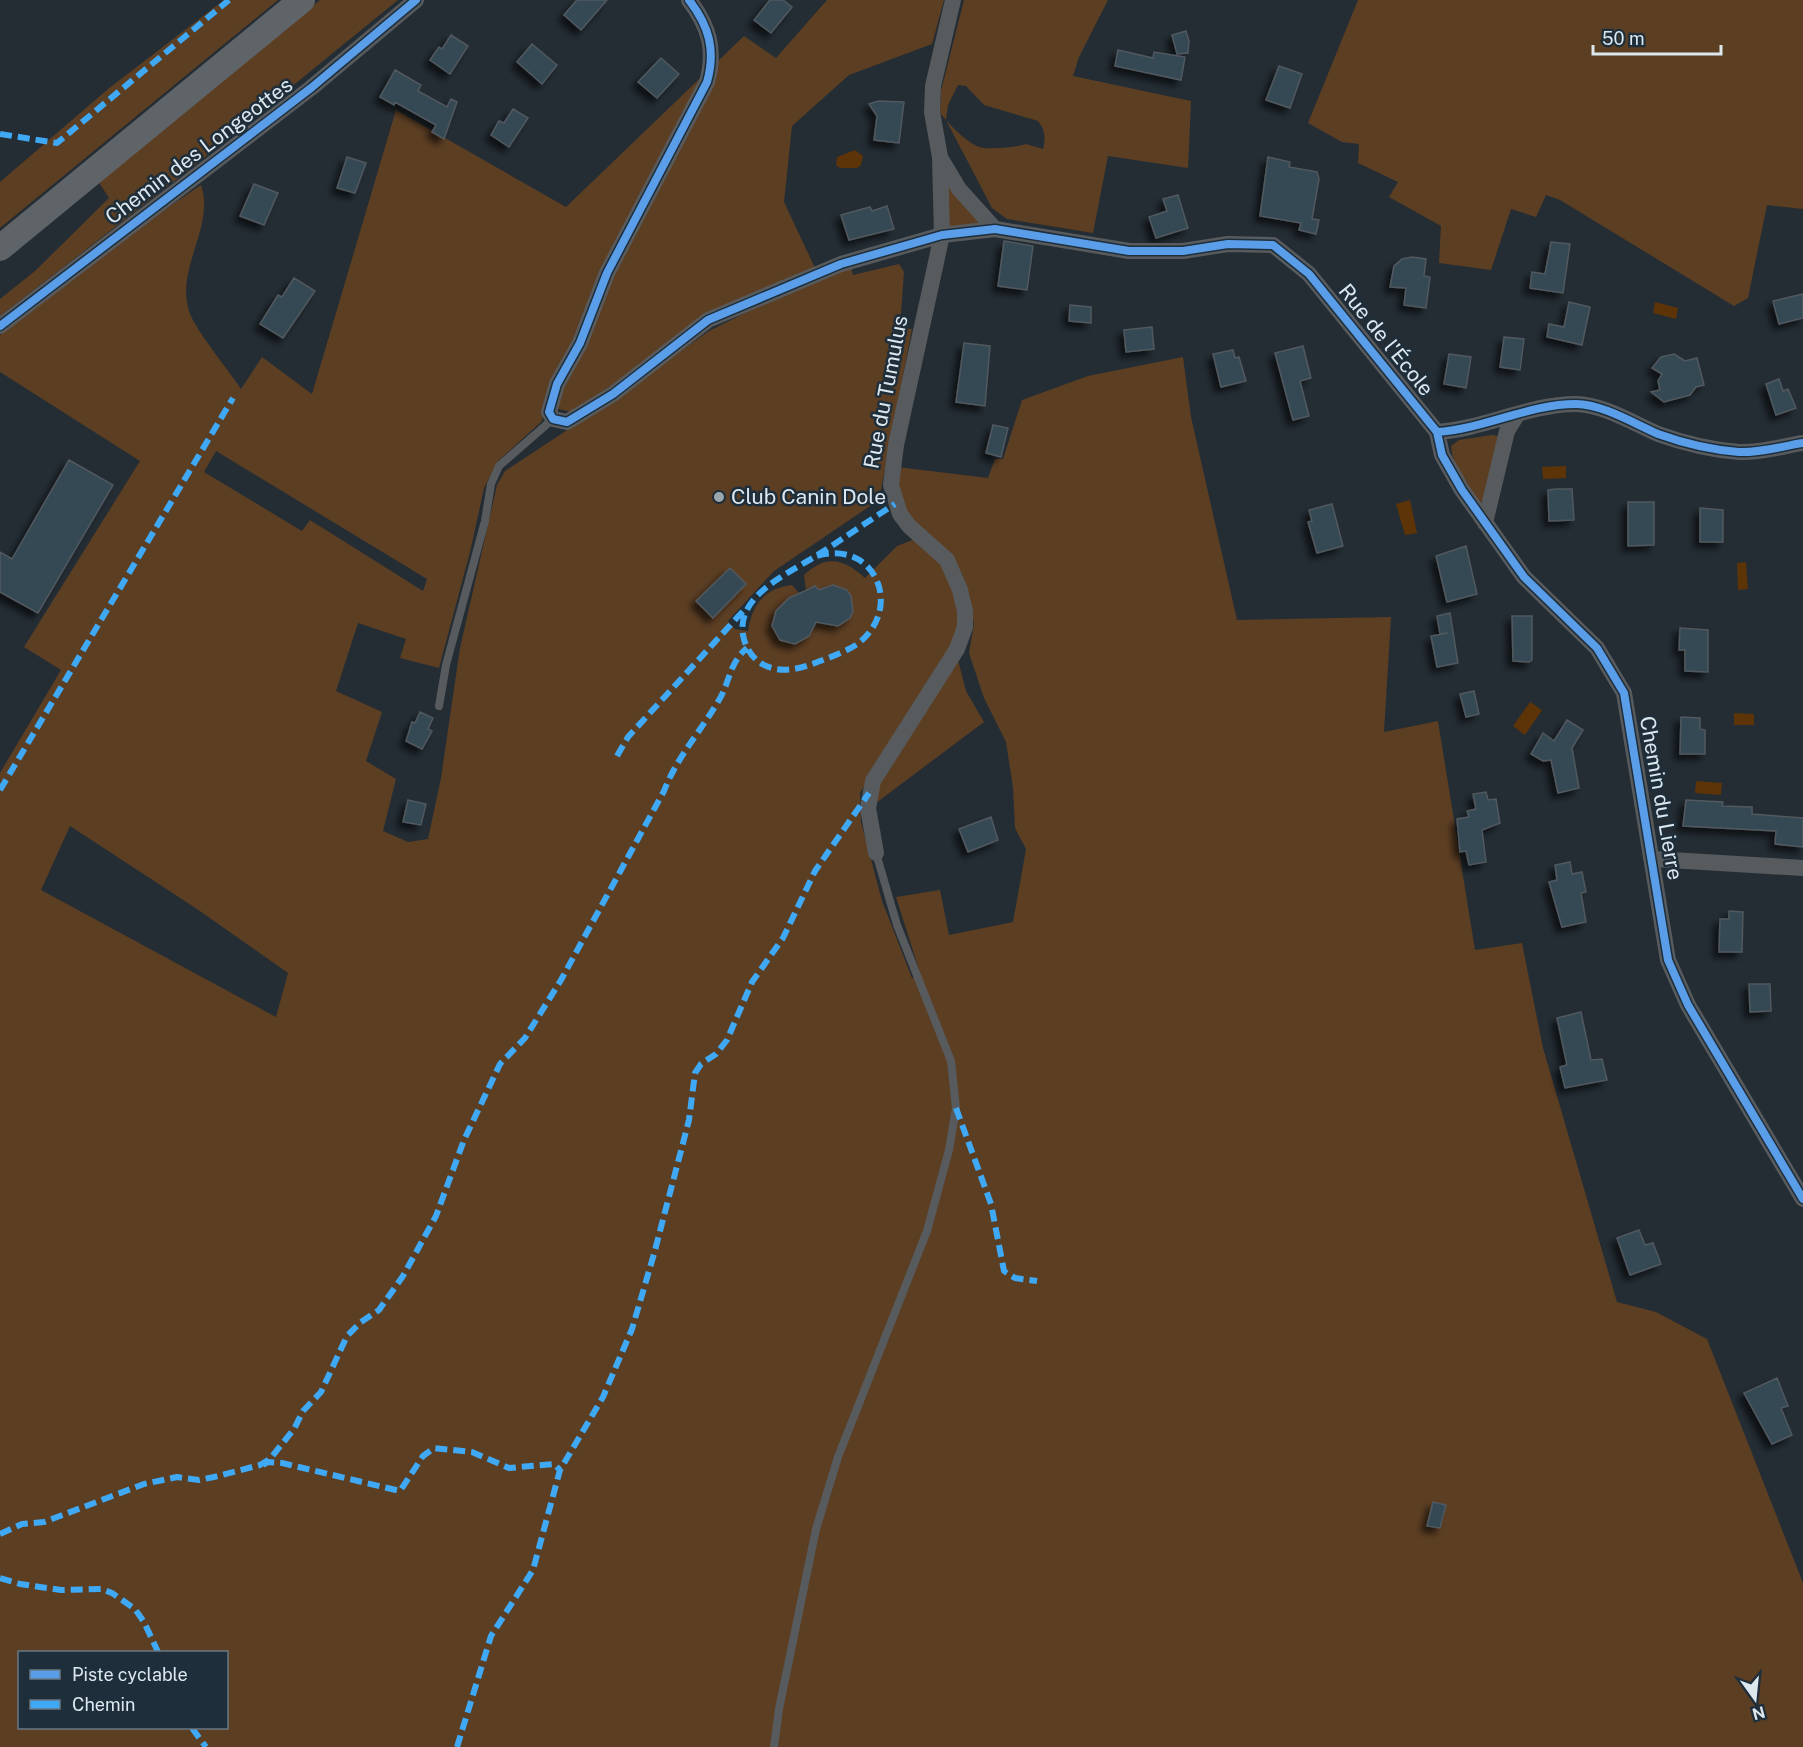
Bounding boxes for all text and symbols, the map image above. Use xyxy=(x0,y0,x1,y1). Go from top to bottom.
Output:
scale bar xyxy=(1593,18,1720,56)
text: 50 m xyxy=(1602,28,1645,49)
street label: Chemin des Longeottes xyxy=(100,72,297,229)
street label: Rue de l'École xyxy=(1334,279,1439,401)
street label: Rue du Tumulus xyxy=(858,313,913,471)
place label: Club Canin Dole xyxy=(731,484,886,509)
marker: Club Canin Dole xyxy=(712,490,726,504)
street label: Chemin du Lierre xyxy=(1635,714,1688,882)
legend xyxy=(18,1651,228,1729)
text: Piste cyclable xyxy=(72,1664,188,1685)
north arrow xyxy=(1725,1669,1785,1729)
text: Chemin xyxy=(72,1694,136,1715)
text: N xyxy=(1750,1702,1767,1724)

